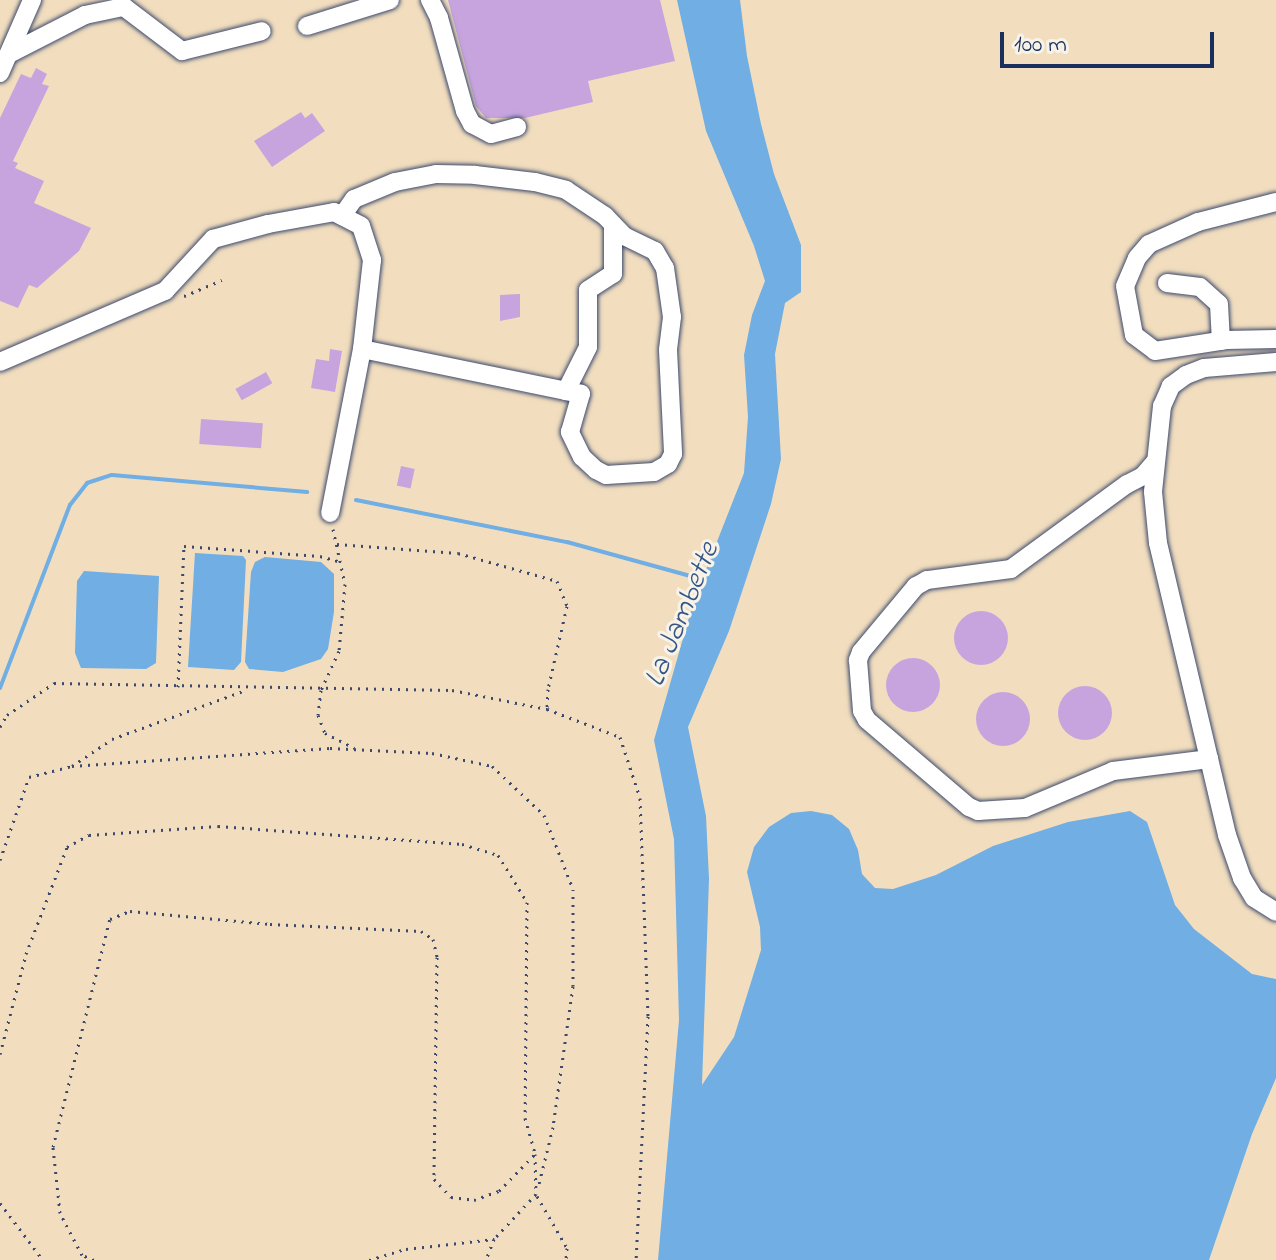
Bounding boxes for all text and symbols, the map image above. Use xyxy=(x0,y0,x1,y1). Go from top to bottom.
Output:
scale bar xyxy=(1004,16,1218,66)
text: 100 m xyxy=(1014,28,1067,63)
water label: La Jambette xyxy=(638,538,728,692)

